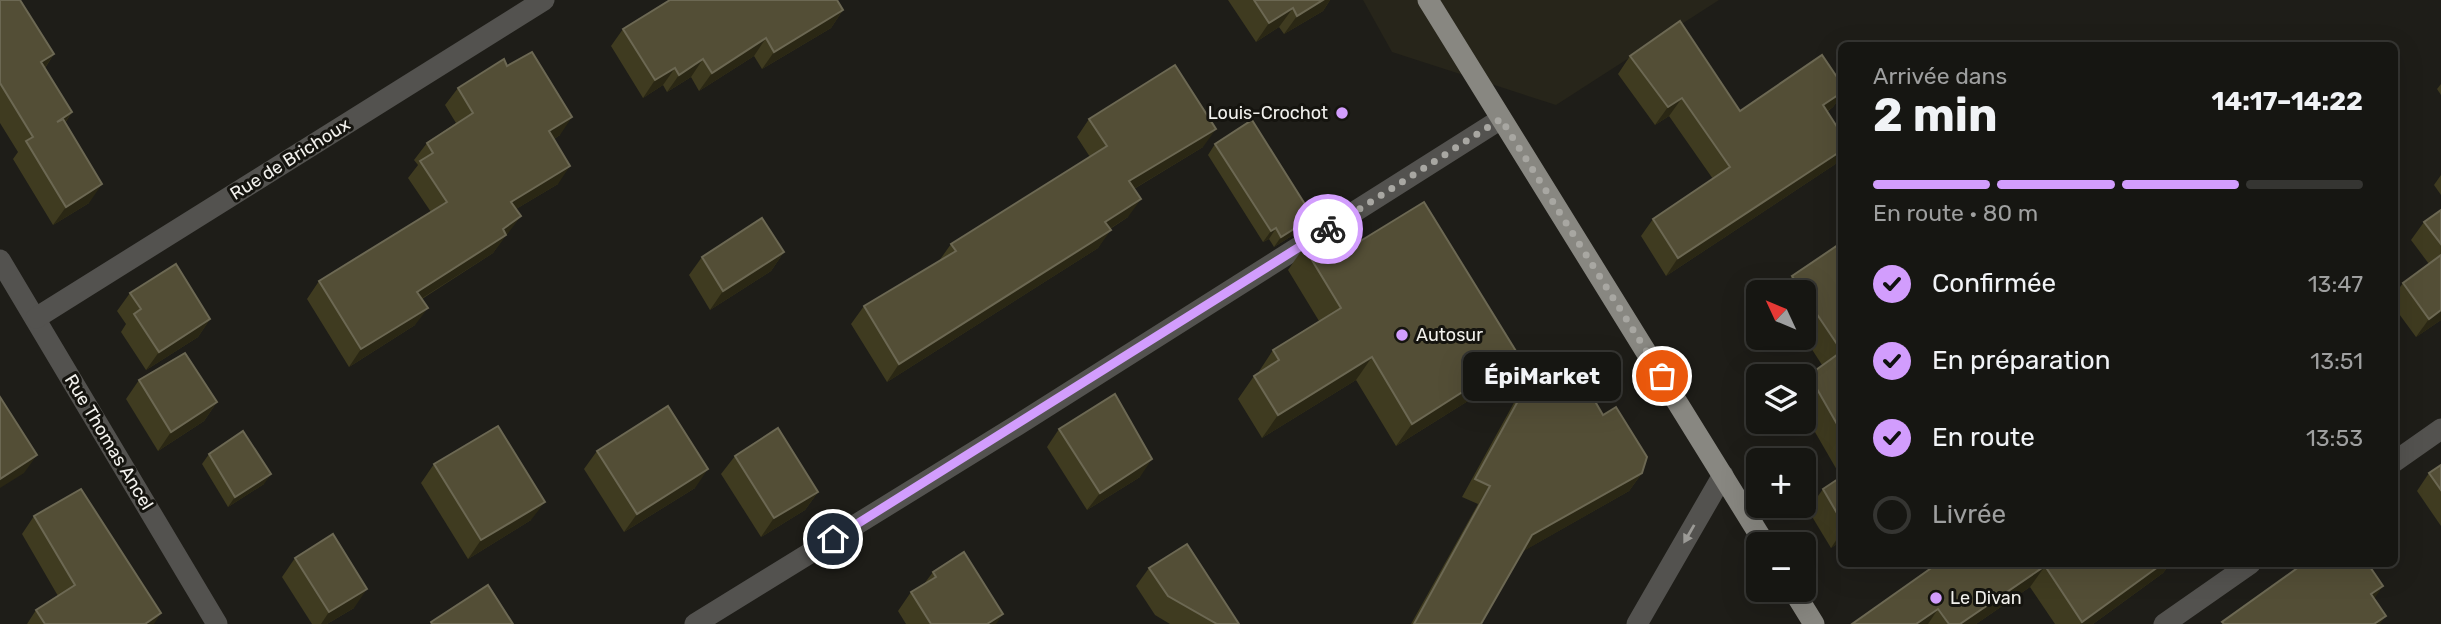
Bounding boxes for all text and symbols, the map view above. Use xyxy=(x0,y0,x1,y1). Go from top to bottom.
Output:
text: Arrivée dans xyxy=(1873,62,2007,90)
text: 14:17–14:22 xyxy=(2211,86,2363,117)
text: 2 min xyxy=(1873,88,1998,143)
place label: Louis-Crochot xyxy=(1208,102,1328,124)
marker: Louis-Crochot xyxy=(1334,105,1350,121)
street label: Rue de Brichoux xyxy=(226,113,354,205)
courier xyxy=(1293,194,1363,264)
text: En route · 80 m xyxy=(1873,199,2038,227)
icon: bike xyxy=(1309,210,1347,248)
icon: check xyxy=(1873,265,1911,303)
text: Confirmée xyxy=(1932,268,2056,299)
text: 13:47 xyxy=(2308,270,2363,298)
north arrow xyxy=(1746,280,1816,350)
map controls xyxy=(1746,280,1816,602)
place label: Autosur xyxy=(1416,324,1483,346)
marker: Autosur xyxy=(1394,327,1410,343)
icon: check xyxy=(1873,342,1911,380)
text: En préparation xyxy=(1932,345,2110,376)
pin xyxy=(1632,346,1692,406)
text: 13:51 xyxy=(2310,347,2363,375)
callout: ÉpiMarket xyxy=(1462,352,1620,400)
icon: bag xyxy=(1643,357,1681,395)
text: ÉpiMarket xyxy=(1484,362,1600,390)
button: layers xyxy=(1746,364,1816,434)
street label: Rue Thomas Ancel xyxy=(60,370,158,514)
icon: check xyxy=(1873,419,1911,457)
text: En route xyxy=(1932,422,2035,453)
text: 13:53 xyxy=(2306,424,2363,452)
button: + xyxy=(1746,448,1816,518)
text: Livrée xyxy=(1932,499,2006,530)
pin xyxy=(803,509,863,569)
icon: home xyxy=(814,520,852,558)
one-way arrow xyxy=(1683,525,1696,544)
button: − xyxy=(1746,532,1816,602)
place label: Le Divan xyxy=(1950,587,2022,609)
marker: Le Divan xyxy=(1928,590,1944,606)

